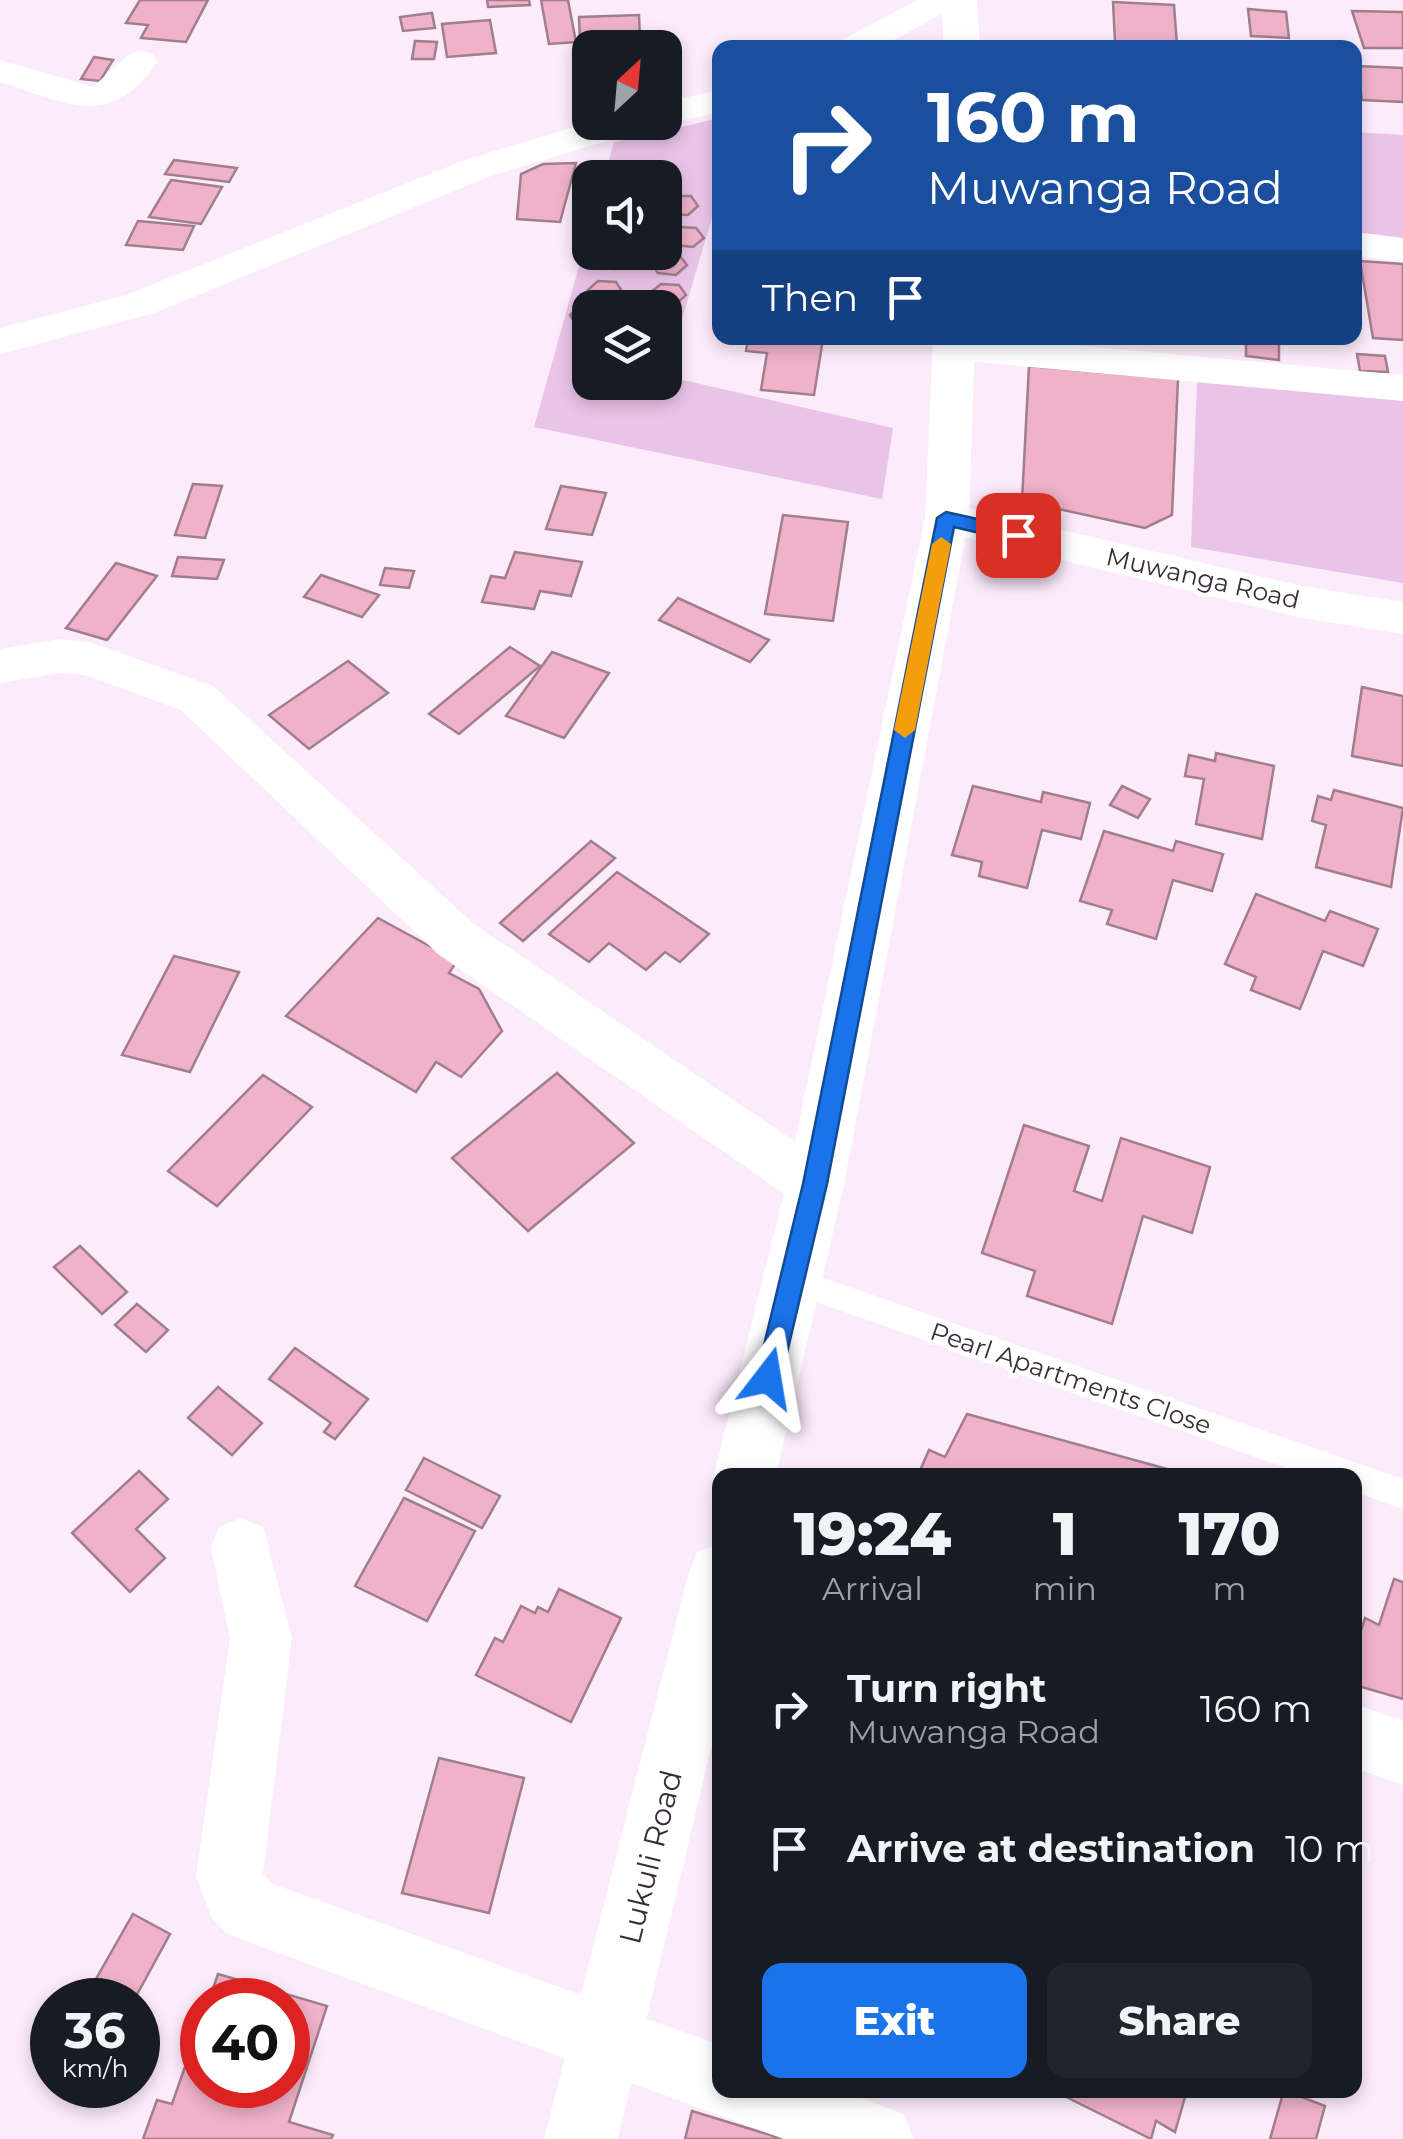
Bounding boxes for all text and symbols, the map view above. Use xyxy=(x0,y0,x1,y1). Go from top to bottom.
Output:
north arrow xyxy=(572,30,682,140)
map controls xyxy=(572,30,682,400)
text: 160 m xyxy=(927,74,1140,160)
icon: right xyxy=(762,80,892,210)
button: sound xyxy=(572,160,682,270)
text: Muwanga Road xyxy=(927,160,1283,215)
icon: arrive xyxy=(878,270,933,325)
text: Then xyxy=(762,274,858,321)
button: layers xyxy=(572,290,682,400)
pin xyxy=(976,493,1061,578)
icon: arrive xyxy=(991,508,1046,563)
street label: Muwanga Road xyxy=(1103,541,1303,615)
street label: Pearl Apartments Close xyxy=(927,1316,1215,1440)
position arrow xyxy=(716,1326,820,1430)
text: 19:24 xyxy=(793,1497,951,1570)
text: 1 xyxy=(1053,1497,1077,1570)
text: 170 xyxy=(1178,1497,1281,1570)
text: Arrival xyxy=(822,1569,923,1608)
text: min xyxy=(1033,1569,1097,1608)
text: m xyxy=(1212,1569,1246,1608)
text: Turn right xyxy=(847,1665,1046,1712)
icon: right xyxy=(762,1681,817,1736)
text: 160 m xyxy=(1200,1685,1312,1732)
text: Muwanga Road xyxy=(847,1712,1100,1751)
street label: Lukuli Road xyxy=(611,1766,690,1948)
icon: arrive xyxy=(762,1821,817,1876)
text: Arrive at destination xyxy=(847,1825,1255,1872)
text: 10 m xyxy=(1285,1825,1374,1872)
button: Exit xyxy=(762,1963,1027,2078)
button: Share xyxy=(1047,1963,1312,2078)
speed limit sign: 40 xyxy=(180,1978,310,2108)
text: 36 xyxy=(64,2000,126,2061)
text: km/h xyxy=(62,2053,128,2083)

